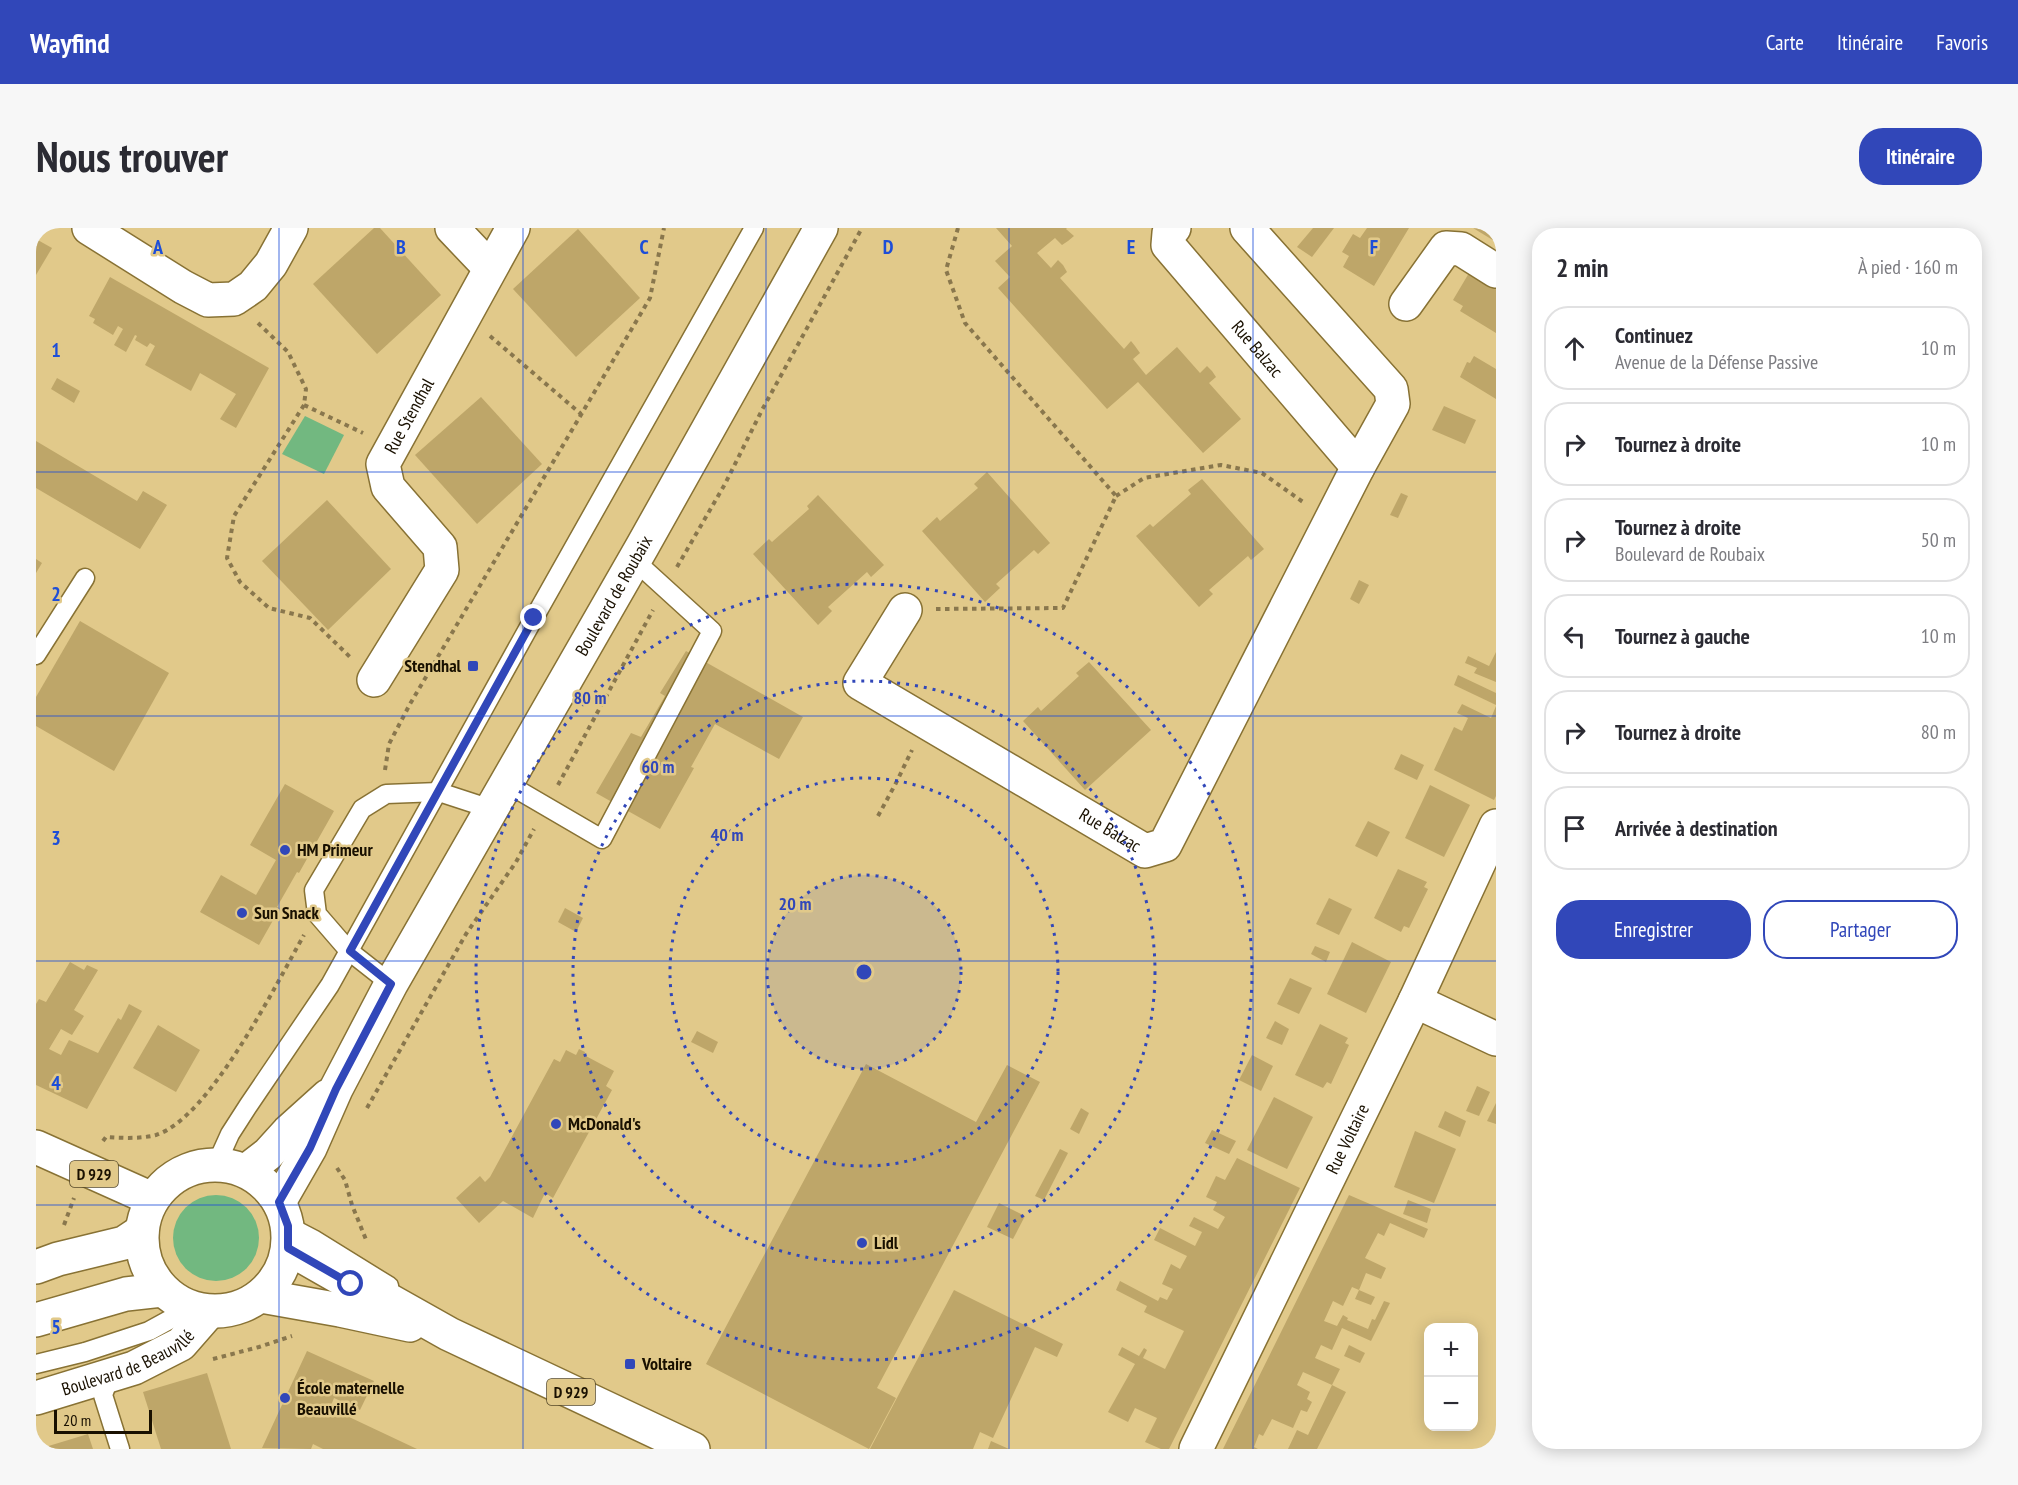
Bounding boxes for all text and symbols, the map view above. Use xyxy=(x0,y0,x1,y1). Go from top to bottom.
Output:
text: Wayfind xyxy=(30,24,110,61)
text: Carte xyxy=(1766,29,1804,56)
text: Itinéraire xyxy=(1837,29,1903,56)
text: Favoris xyxy=(1936,29,1988,56)
button: Itinéraire xyxy=(1859,128,1982,185)
text: Nous trouver xyxy=(36,129,228,184)
text: A xyxy=(152,234,164,260)
text: B xyxy=(396,234,406,260)
text: C xyxy=(639,234,649,260)
text: D xyxy=(883,234,894,260)
text: E xyxy=(1127,234,1135,260)
text: F xyxy=(1370,234,1378,260)
text: 2 min xyxy=(1556,251,1609,284)
text: À pied · 160 m xyxy=(1858,254,1958,280)
street label: Rue Balzac xyxy=(1227,315,1289,382)
text: Continuez xyxy=(1615,321,1693,349)
icon: ahead xyxy=(1558,332,1591,365)
text: 10 m xyxy=(1921,335,1956,361)
text: 1 xyxy=(51,337,61,363)
text: Avenue de la Défense Passive xyxy=(1615,349,1818,375)
street label: Rue Stendhal xyxy=(379,373,439,458)
icon: right xyxy=(1558,428,1591,461)
text: Tournez à droite xyxy=(1615,430,1741,458)
text: 10 m xyxy=(1921,431,1956,457)
text: Tournez à droite xyxy=(1615,513,1741,541)
icon: right xyxy=(1558,524,1591,557)
text: 50 m xyxy=(1921,527,1956,553)
street label: Boulevard de Roubaix xyxy=(570,531,657,660)
text: Boulevard de Roubaix xyxy=(1615,541,1765,567)
text: 2 xyxy=(51,581,61,607)
route end xyxy=(520,604,546,630)
icon: left xyxy=(1558,620,1591,653)
text: Tournez à gauche xyxy=(1615,622,1750,650)
text: 10 m xyxy=(1921,623,1956,649)
place label: Stendhal xyxy=(404,654,462,677)
marker: Stendhal xyxy=(466,659,480,673)
text: 80 m xyxy=(574,686,606,709)
icon: right xyxy=(1558,716,1591,749)
text: Tournez à droite xyxy=(1615,718,1741,746)
text: 80 m xyxy=(1921,719,1956,745)
text: 60 m xyxy=(642,755,674,778)
street label: Rue Balzac xyxy=(1075,803,1146,857)
icon: arrive xyxy=(1558,812,1591,845)
text: Arrivée à destination xyxy=(1615,814,1778,842)
text: 40 m xyxy=(711,823,743,846)
text: 3 xyxy=(51,825,61,851)
place label: HM Primeur xyxy=(297,838,373,861)
marker: HM Primeur xyxy=(278,843,292,857)
text: 20 m xyxy=(779,892,811,915)
button: Enregistrer xyxy=(1556,900,1751,959)
button: Partager xyxy=(1763,900,1958,959)
place label: Sun Snack xyxy=(254,901,319,924)
marker: Sun Snack xyxy=(235,906,249,920)
centre of rings xyxy=(854,962,874,982)
text: 4 xyxy=(51,1070,61,1096)
street label: Rue Voltaire xyxy=(1320,1100,1374,1178)
place label: McDonald's xyxy=(568,1112,641,1135)
marker: McDonald's xyxy=(549,1117,563,1131)
road number: D 929 xyxy=(70,1161,118,1187)
place label: Lidl xyxy=(874,1231,899,1254)
marker: Lidl xyxy=(855,1236,869,1250)
route start xyxy=(337,1270,363,1296)
text: 5 xyxy=(51,1314,61,1340)
map controls xyxy=(1424,1323,1478,1431)
button: + xyxy=(1424,1323,1478,1377)
street label: Boulevard de Beauvillé xyxy=(59,1325,199,1400)
place label: Voltaire xyxy=(641,1352,692,1375)
marker: Voltaire xyxy=(623,1357,637,1371)
place label: École maternelle Beauvillé xyxy=(297,1376,405,1420)
button: − xyxy=(1424,1377,1478,1431)
road number: D 929 xyxy=(547,1379,595,1405)
marker: École maternelle Beauvillé xyxy=(278,1391,292,1405)
scale bar xyxy=(54,1407,152,1434)
text: 20 m xyxy=(63,1410,91,1430)

